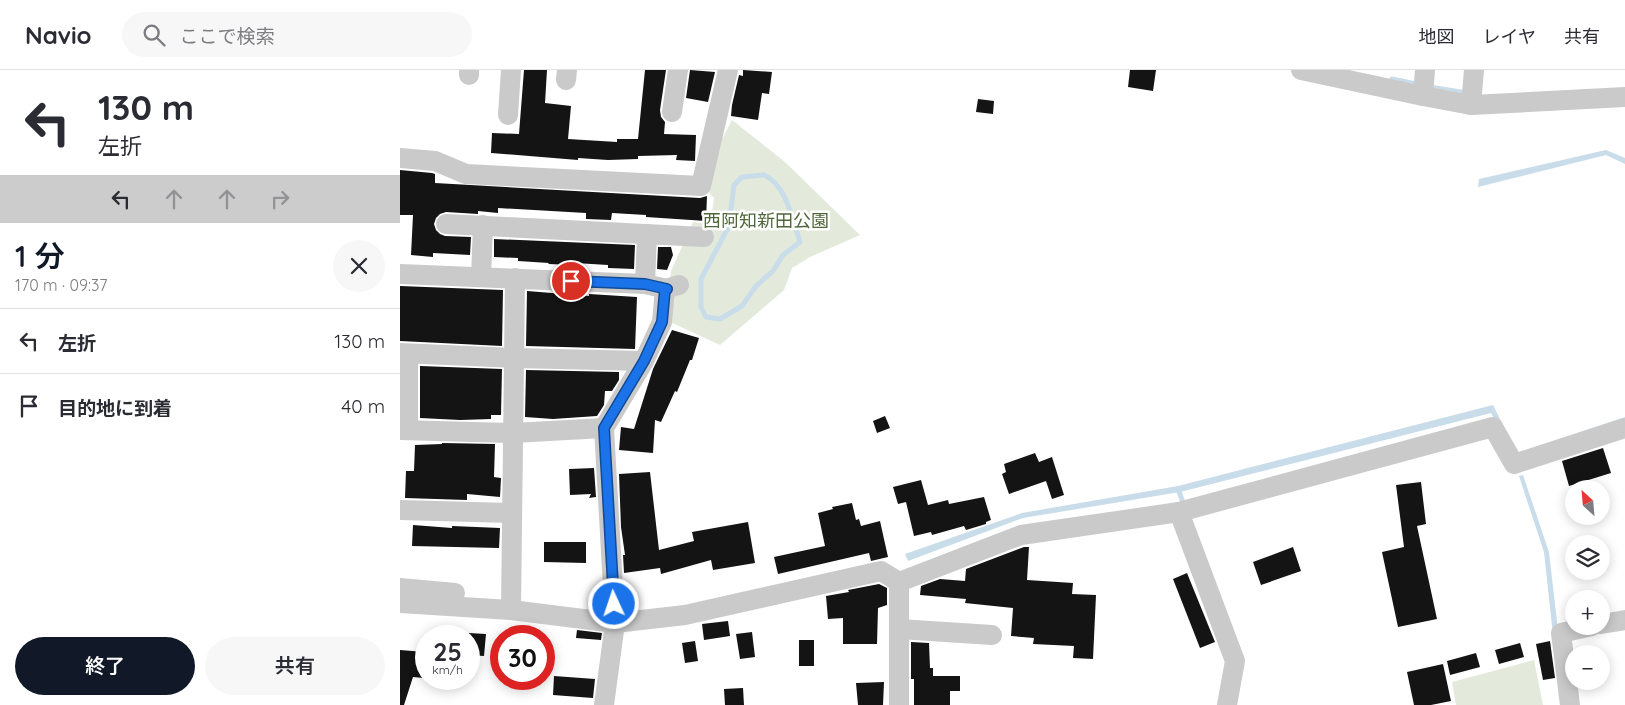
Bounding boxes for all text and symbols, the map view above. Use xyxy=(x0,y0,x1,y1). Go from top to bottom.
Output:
search box xyxy=(122,12,472,57)
text: Navio xyxy=(25,20,92,50)
icon: search xyxy=(140,21,168,49)
text: ここで検索 xyxy=(180,24,275,48)
text: 地図 xyxy=(1419,25,1455,48)
text: レイヤ xyxy=(1483,25,1536,48)
text: 共有 xyxy=(1564,25,1600,48)
text: 130 m xyxy=(98,85,194,129)
icon: left xyxy=(15,90,80,155)
text: 左折 xyxy=(98,132,142,160)
icon: left xyxy=(107,185,135,213)
icon: ahead xyxy=(160,185,188,213)
icon: ahead xyxy=(213,185,241,213)
icon: right xyxy=(266,185,294,213)
park label: 西阿知新田公園 xyxy=(703,209,829,232)
text: 1 分 xyxy=(15,237,65,275)
button: close xyxy=(333,240,385,292)
pin xyxy=(550,260,592,302)
icon: arrive xyxy=(557,267,585,295)
text: 170 m · 09:37 xyxy=(15,275,108,295)
icon: left xyxy=(15,327,43,355)
text: 130 m xyxy=(334,329,385,353)
text: 左折 xyxy=(58,331,96,355)
icon: arrive xyxy=(15,392,43,420)
text: 40 m xyxy=(341,394,385,418)
text: 目的地に到着 xyxy=(58,396,172,420)
north arrow xyxy=(1565,480,1610,525)
map controls xyxy=(1565,480,1610,690)
button: layers xyxy=(1565,535,1610,580)
position arrow xyxy=(587,577,639,629)
button: + xyxy=(1565,590,1610,635)
speed limit sign: 30 xyxy=(490,625,555,690)
text: 25 xyxy=(433,636,462,667)
button: 終了 xyxy=(15,637,195,695)
button: 共有 xyxy=(205,637,385,695)
button: − xyxy=(1565,645,1610,690)
text: km/h xyxy=(432,662,463,677)

